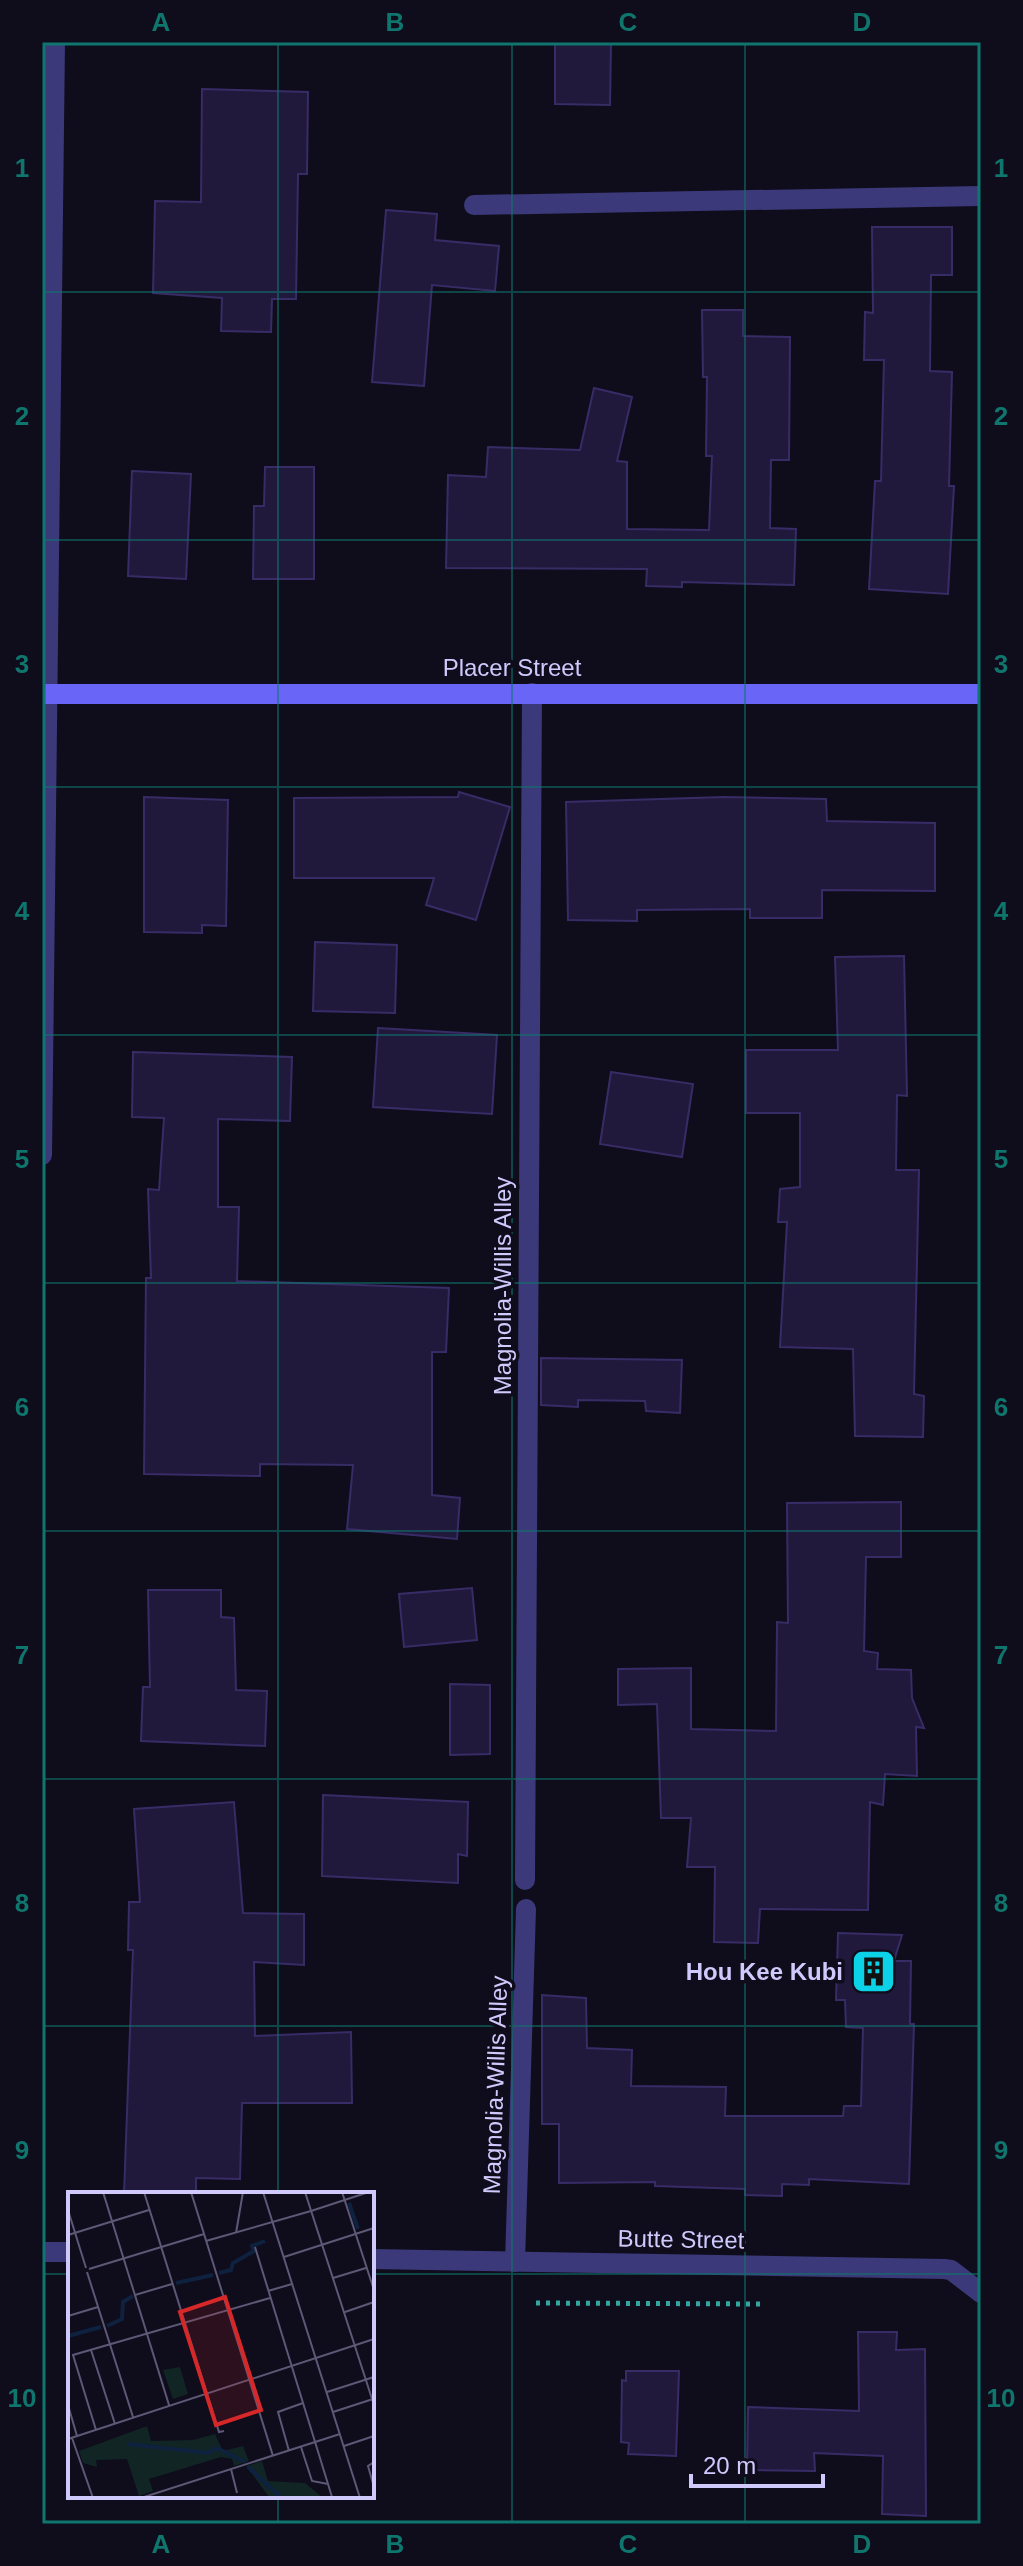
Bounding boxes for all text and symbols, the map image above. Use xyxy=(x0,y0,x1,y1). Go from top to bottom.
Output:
text: A xyxy=(152,7,171,37)
text: B xyxy=(386,7,404,37)
text: C xyxy=(619,7,638,37)
text: D xyxy=(853,7,871,37)
text: 1 xyxy=(15,153,29,183)
text: 1 xyxy=(994,153,1008,183)
text: 2 xyxy=(15,401,29,431)
text: 2 xyxy=(994,401,1008,431)
text: 3 xyxy=(15,649,29,679)
text: 3 xyxy=(994,649,1008,679)
street label: Placer Street xyxy=(443,654,582,681)
text: 4 xyxy=(15,896,30,926)
text: 4 xyxy=(994,896,1009,926)
text: 5 xyxy=(15,1144,29,1174)
text: 5 xyxy=(994,1144,1008,1174)
street label: Magnolia-Willis Alley xyxy=(489,1177,516,1395)
text: 6 xyxy=(15,1392,29,1422)
text: 6 xyxy=(994,1392,1008,1422)
text: 7 xyxy=(15,1640,29,1670)
text: 7 xyxy=(994,1640,1008,1670)
text: 8 xyxy=(15,1888,29,1918)
text: 8 xyxy=(994,1888,1008,1918)
building icon: Hou Kee Kubi xyxy=(850,1947,898,1995)
place label: Hou Kee Kubi xyxy=(686,1958,843,1985)
street label: Magnolia-Willis Alley xyxy=(478,1975,512,2195)
text: 9 xyxy=(15,2135,29,2165)
text: 9 xyxy=(994,2135,1008,2165)
inset map xyxy=(68,2192,374,2498)
street label: Butte Street xyxy=(617,2224,745,2254)
text: 10 xyxy=(8,2383,36,2413)
text: 10 xyxy=(987,2383,1015,2413)
scale bar xyxy=(691,2438,823,2488)
text: 20 m xyxy=(703,2452,756,2479)
text: A xyxy=(152,2529,171,2559)
text: B xyxy=(386,2529,404,2559)
text: C xyxy=(619,2529,638,2559)
text: D xyxy=(853,2529,871,2559)

